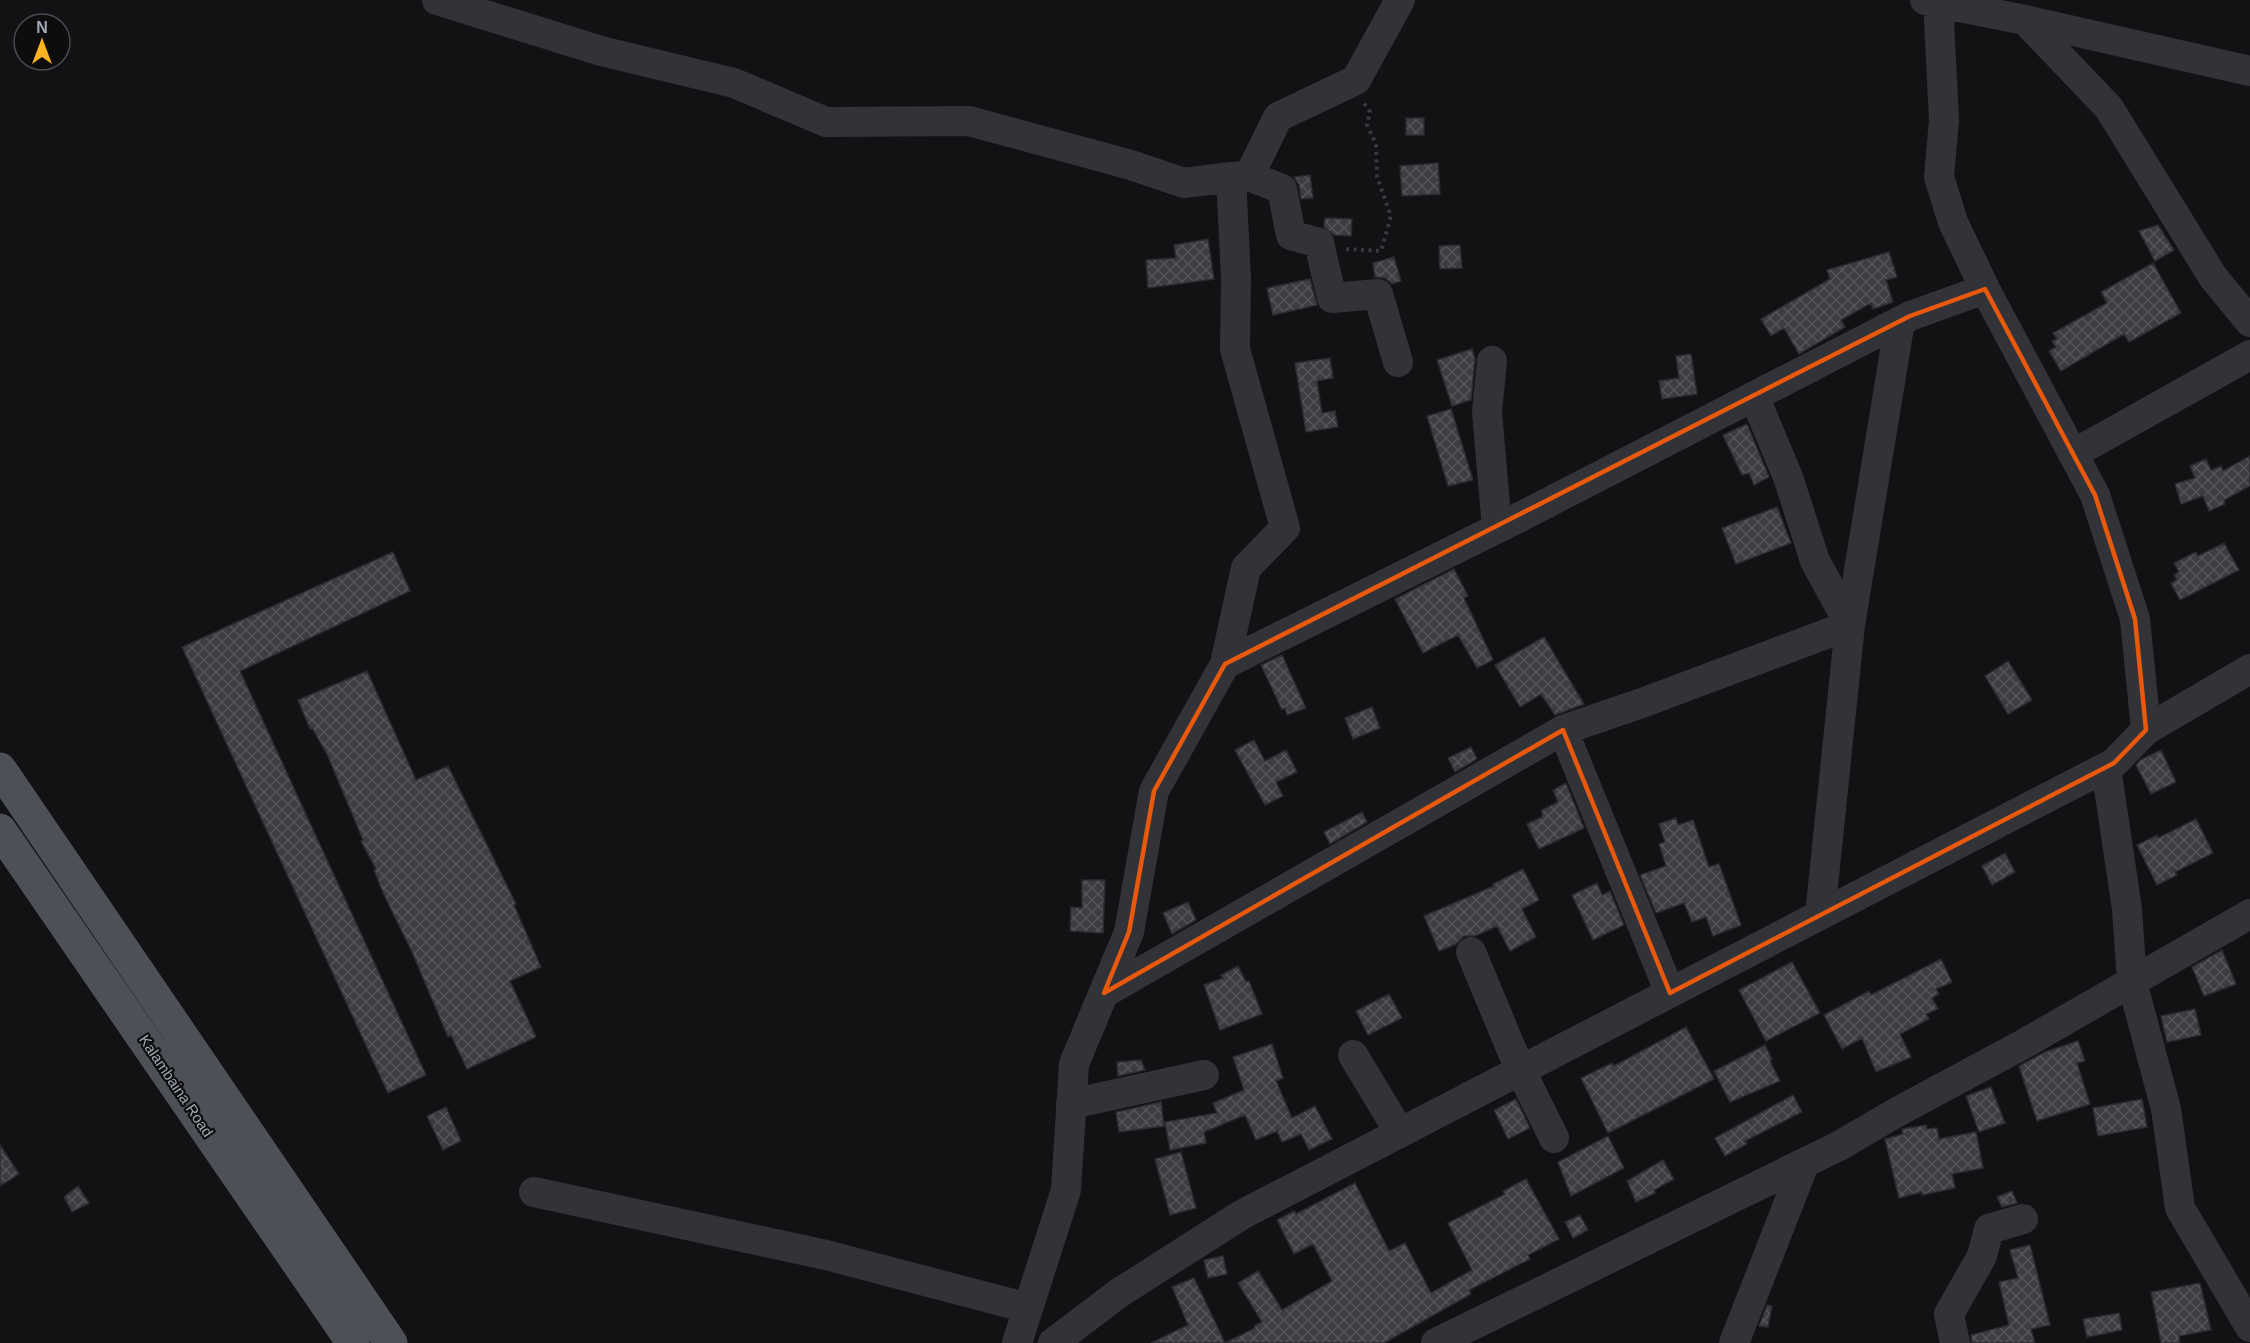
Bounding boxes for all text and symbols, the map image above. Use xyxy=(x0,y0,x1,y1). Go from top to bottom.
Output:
north arrow xyxy=(12,12,72,72)
text: N xyxy=(36,19,48,36)
street label: Kalambaina Road xyxy=(136,1032,217,1140)

